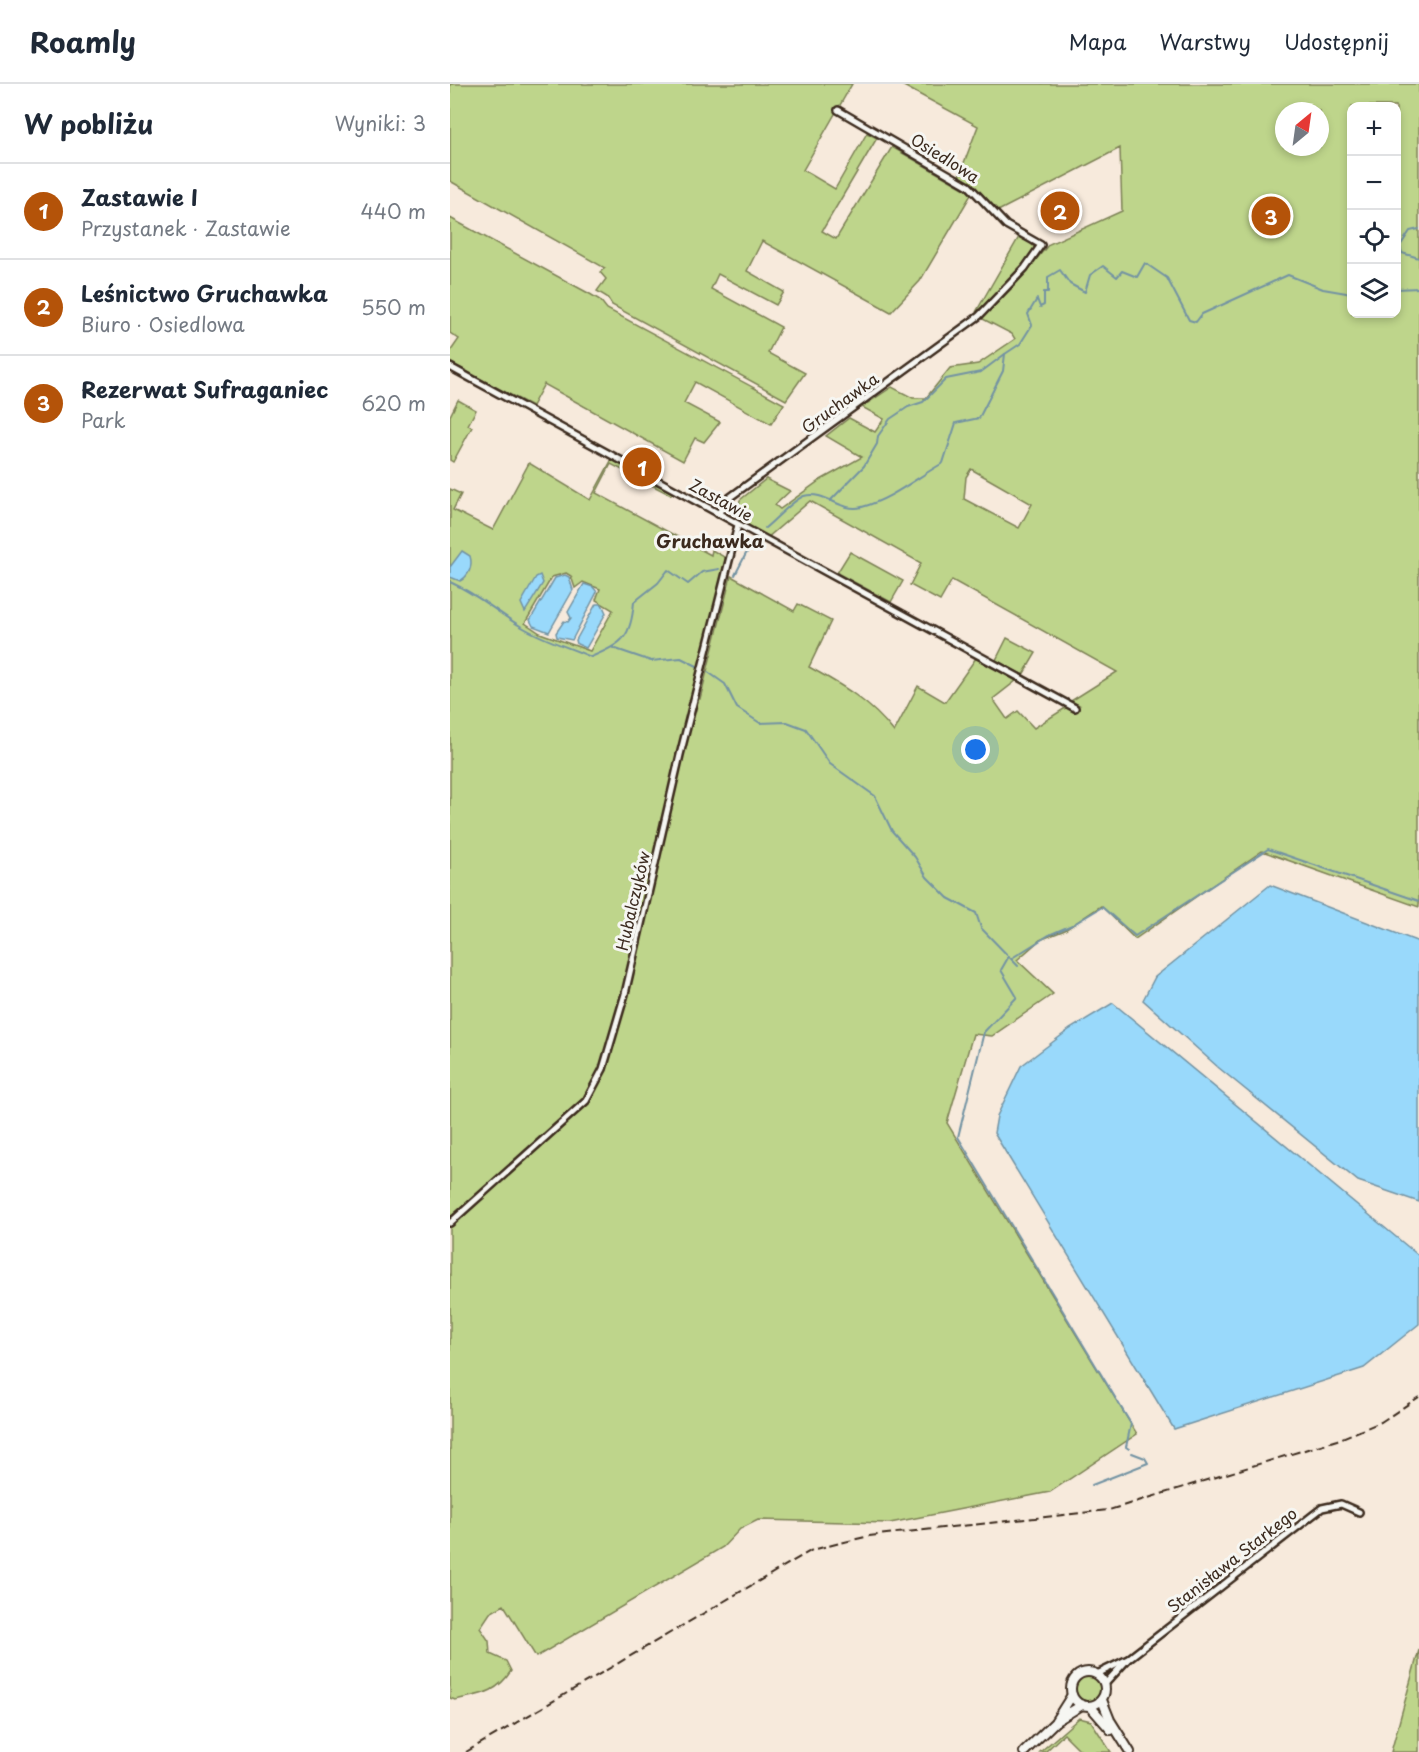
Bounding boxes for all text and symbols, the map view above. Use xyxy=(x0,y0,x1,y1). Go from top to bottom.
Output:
text: Roamly xyxy=(30,20,136,63)
text: Mapa xyxy=(1069,25,1127,57)
text: Warstwy xyxy=(1160,25,1251,57)
text: Udostępnij xyxy=(1284,25,1389,57)
north arrow xyxy=(1275,102,1329,156)
map controls xyxy=(1347,102,1401,318)
button: + xyxy=(1347,102,1401,156)
text: W pobliżu xyxy=(24,104,153,143)
text: Wyniki: 3 xyxy=(334,108,426,138)
street label: Osiedlowa xyxy=(907,127,985,188)
button: − xyxy=(1347,156,1401,210)
text: Zastawie I xyxy=(81,180,198,213)
pin: 2 xyxy=(1040,188,1080,234)
pin: 3 xyxy=(1252,194,1290,238)
text: 1 xyxy=(39,196,48,226)
text: 440 m xyxy=(361,196,426,226)
button: locate xyxy=(1347,210,1401,264)
text: Przystanek · Zastawie xyxy=(81,213,291,243)
button: layers xyxy=(1347,264,1401,318)
text: Leśnictwo Gruchawka xyxy=(81,276,328,309)
text: 2 xyxy=(36,292,51,322)
text: 550 m xyxy=(361,292,426,322)
text: Biuro · Osiedlowa xyxy=(81,309,245,339)
street label: Gruchawka xyxy=(796,366,883,438)
text: Rezerwat Sufraganiec xyxy=(81,372,328,405)
text: 3 xyxy=(37,388,50,418)
text: 620 m xyxy=(362,388,426,418)
text: Park xyxy=(81,405,126,435)
pin: 1 xyxy=(622,444,662,490)
street label: Zastawie xyxy=(685,472,758,526)
district label: Gruchawka xyxy=(656,527,764,554)
your location xyxy=(961,735,990,764)
street label: Hubalczyków xyxy=(609,849,655,953)
street label: Stanisława Starkego xyxy=(1161,1501,1302,1618)

